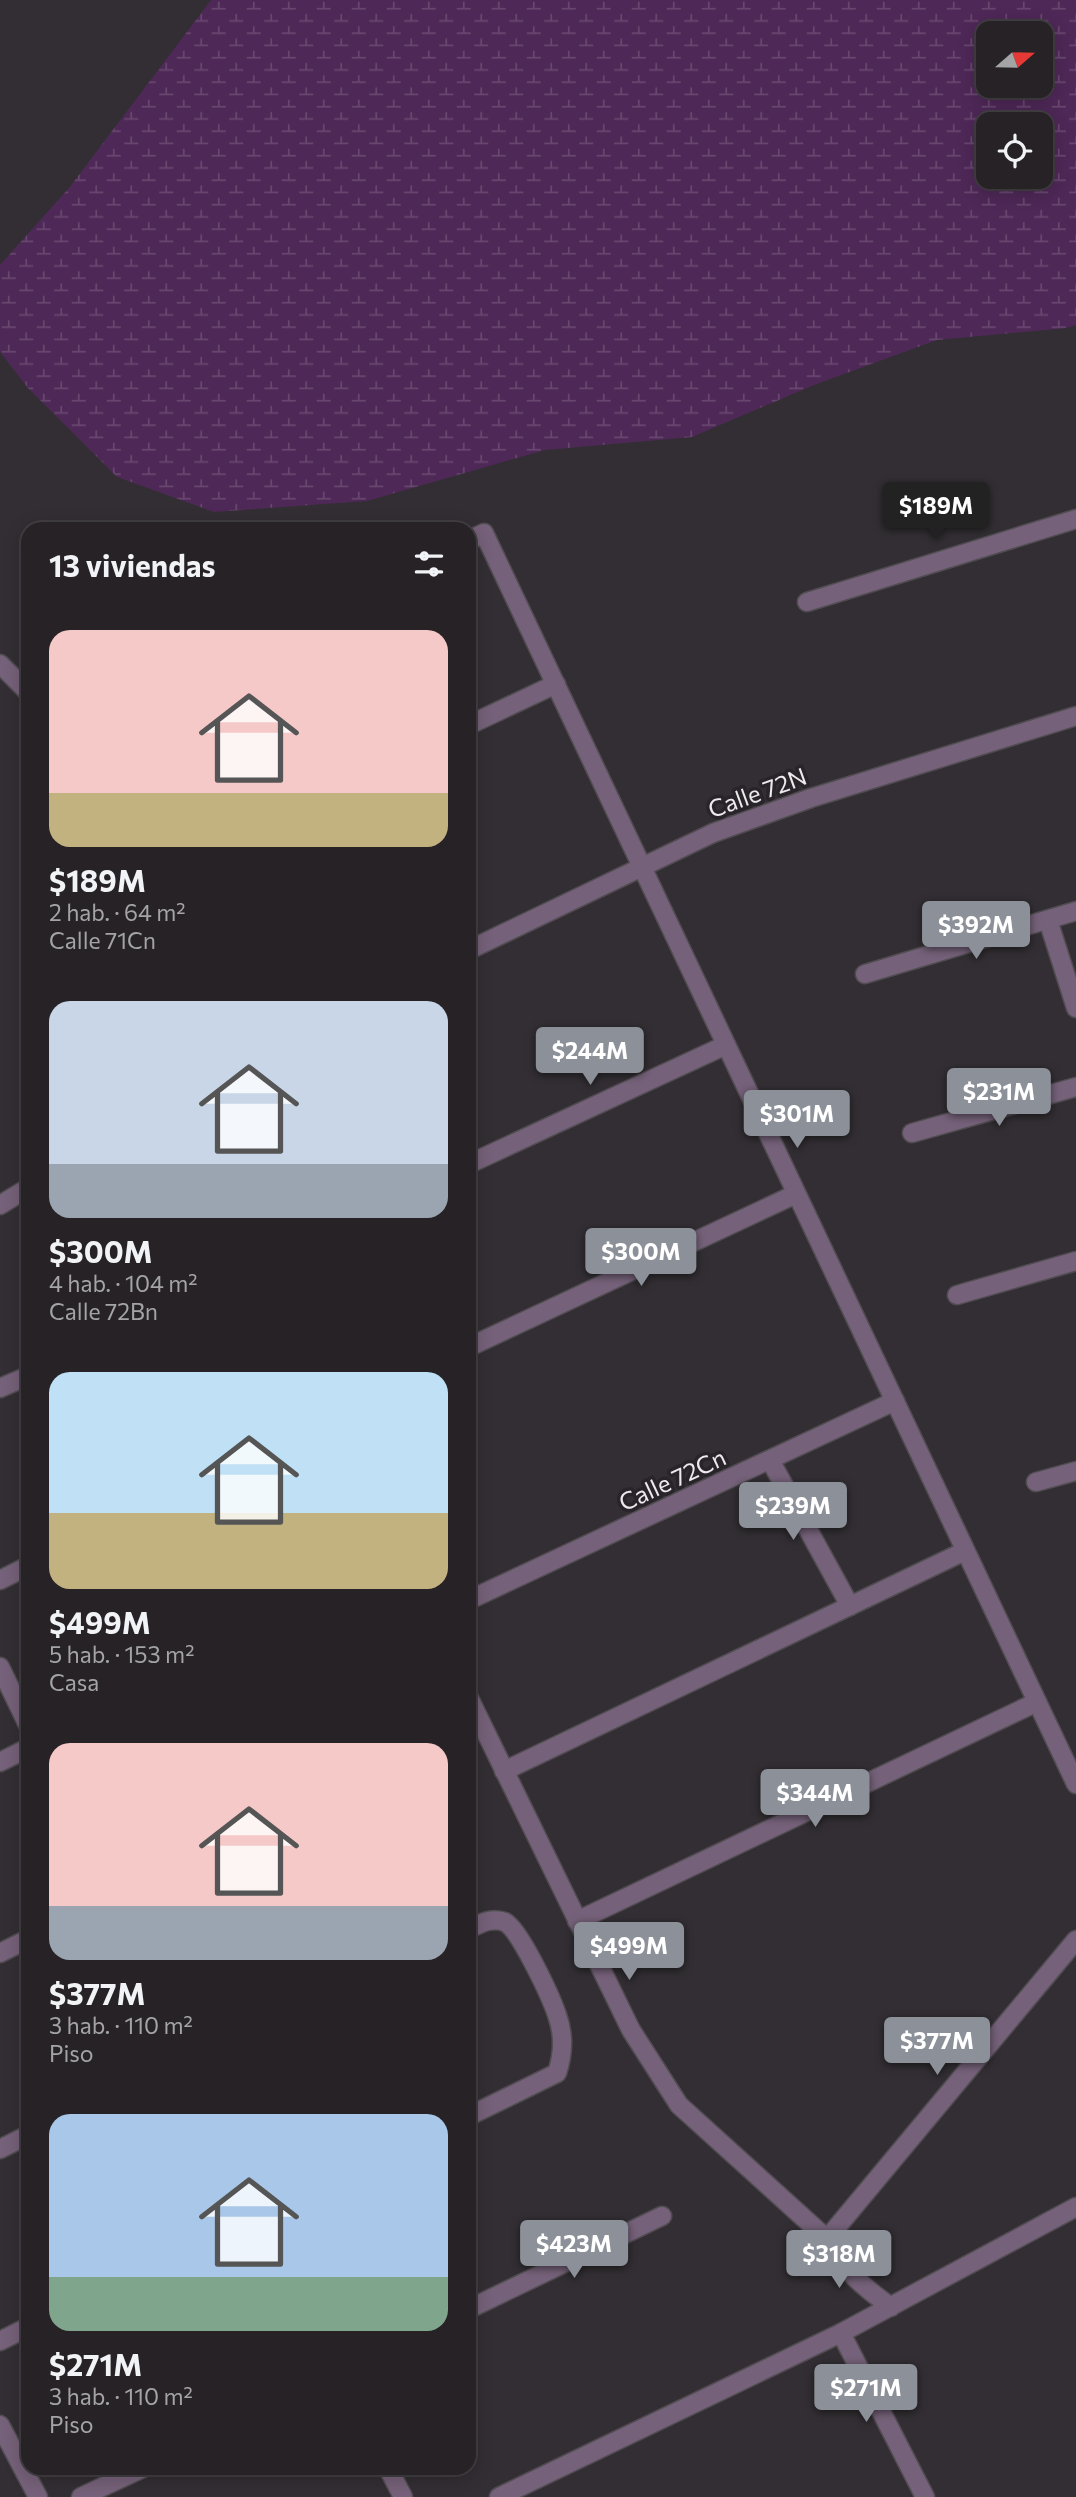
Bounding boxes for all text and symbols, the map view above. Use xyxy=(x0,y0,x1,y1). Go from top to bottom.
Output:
north arrow xyxy=(976,21,1054,98)
map controls xyxy=(976,21,1053,189)
button: locate xyxy=(976,112,1053,189)
pin: $189M xyxy=(887,482,985,542)
text: $189M xyxy=(899,491,973,519)
icon: filters xyxy=(410,545,448,583)
text: 13 viviendas xyxy=(49,546,216,583)
icon: home xyxy=(186,675,312,801)
street label: Calle 72N xyxy=(704,761,810,823)
text: $189M xyxy=(49,861,146,898)
text: 2 hab. · 64 m² xyxy=(49,898,186,926)
pin: $392M xyxy=(927,902,1025,961)
text: $392M xyxy=(938,910,1014,938)
text: Calle 71Cn xyxy=(49,926,156,954)
pin: $244M xyxy=(541,1028,639,1087)
text: $244M xyxy=(552,1036,628,1064)
icon: home xyxy=(186,1046,312,1172)
pin: $231M xyxy=(950,1068,1048,1128)
text: $231M xyxy=(963,1077,1035,1105)
pin: $301M xyxy=(748,1090,846,1150)
text: $301M xyxy=(760,1099,834,1127)
pin: $300M xyxy=(592,1228,690,1288)
text: $300M xyxy=(49,1232,153,1269)
text: $300M xyxy=(601,1237,681,1265)
text: 4 hab. · 104 m² xyxy=(49,1269,197,1297)
text: Calle 72Bn xyxy=(49,1297,158,1325)
icon: home xyxy=(186,1417,312,1543)
street label: Calle 72Cn xyxy=(614,1442,730,1516)
pin: $239M xyxy=(744,1482,842,1542)
text: $239M xyxy=(755,1491,831,1519)
text: $499M xyxy=(49,1603,151,1640)
text: 5 hab. · 153 m² xyxy=(49,1640,194,1668)
text: Casa xyxy=(49,1668,99,1696)
pin: $344M xyxy=(766,1770,864,1829)
text: $344M xyxy=(777,1778,854,1806)
icon: home xyxy=(186,1788,312,1914)
pin: $499M xyxy=(580,1923,678,1982)
text: $499M xyxy=(590,1931,668,1959)
text: $377M xyxy=(49,1974,145,2011)
text: 3 hab. · 110 m² xyxy=(49,2011,193,2039)
pin: $377M xyxy=(888,2018,986,2077)
text: $377M xyxy=(900,2026,974,2054)
text: Piso xyxy=(49,2039,94,2067)
icon: home xyxy=(186,2159,312,2285)
pin: $423M xyxy=(525,2220,623,2280)
text: $423M xyxy=(536,2229,612,2257)
pin: $318M xyxy=(790,2230,888,2290)
text: $318M xyxy=(802,2239,876,2267)
text: $271M xyxy=(49,2345,142,2382)
pin: $271M xyxy=(817,2364,915,2424)
text: $271M xyxy=(830,2373,902,2401)
text: 3 hab. · 110 m² xyxy=(49,2382,193,2410)
text: Piso xyxy=(49,2410,94,2438)

